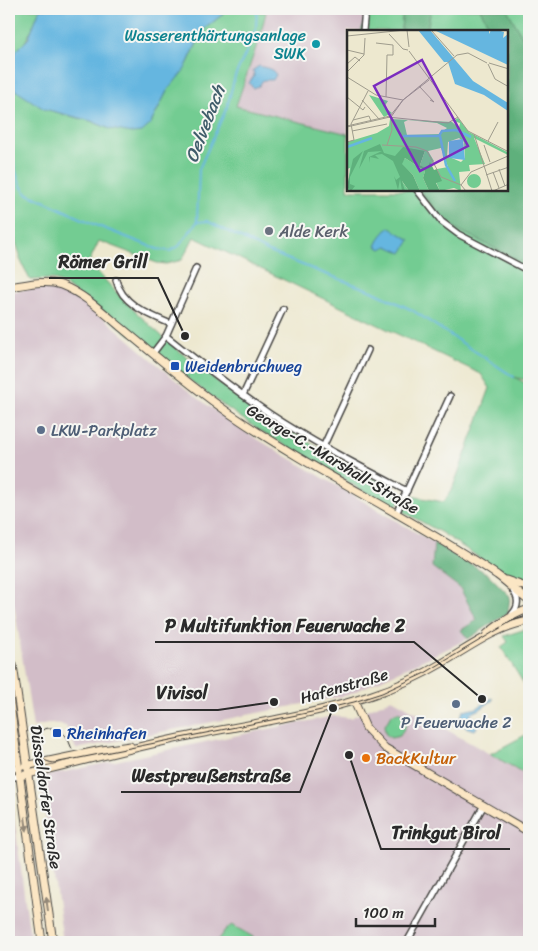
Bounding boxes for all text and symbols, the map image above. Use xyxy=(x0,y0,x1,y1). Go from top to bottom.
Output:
place label: Wasserenthärtungsanlage SWK xyxy=(125,21,306,68)
inset map xyxy=(347,30,508,191)
marker: Wasserenthärtungsanlage SWK xyxy=(310,38,322,50)
water label: Oelvebach xyxy=(176,79,235,167)
place label: Alde Kerk xyxy=(278,217,348,246)
marker: Alde Kerk xyxy=(263,225,275,237)
callout: Römer Grill xyxy=(49,245,158,278)
text: Römer Grill xyxy=(57,246,148,278)
place label: Weidenbruchweg xyxy=(185,352,302,381)
marker: Weidenbruchweg xyxy=(169,360,181,372)
street label: George-C.-Marshall-Straße xyxy=(241,396,425,522)
place label: LKW-Parkplatz xyxy=(51,416,157,445)
marker: LKW-Parkplatz xyxy=(35,424,47,436)
callout: P Multifunktion Feuerwache 2 xyxy=(155,609,414,642)
text: P Multifunktion Feuerwache 2 xyxy=(165,610,406,642)
street label: Hafenstraße xyxy=(296,660,392,712)
callout: Vivisol xyxy=(147,677,218,710)
text: Vivisol xyxy=(156,677,209,709)
marker: P Feuerwache 2 xyxy=(450,698,462,710)
place label: P Feuerwache 2 xyxy=(401,708,511,737)
place label: Rheinhafen xyxy=(67,719,147,748)
street label: Düsseldorfer Straße xyxy=(22,723,70,871)
marker: Rheinhafen xyxy=(51,727,63,739)
place label: BackKultur xyxy=(376,744,457,773)
marker: BackKultur xyxy=(360,752,372,764)
callout: Westpreußenstraße xyxy=(121,759,300,792)
text: Westpreußenstraße xyxy=(131,760,291,792)
one-way arrow xyxy=(23,816,31,832)
callout: Trinkgut Birol xyxy=(381,816,510,849)
text: Trinkgut Birol xyxy=(391,817,501,849)
one-way arrow xyxy=(43,896,51,912)
scale bar xyxy=(356,896,434,928)
text: 100 m xyxy=(363,900,404,926)

